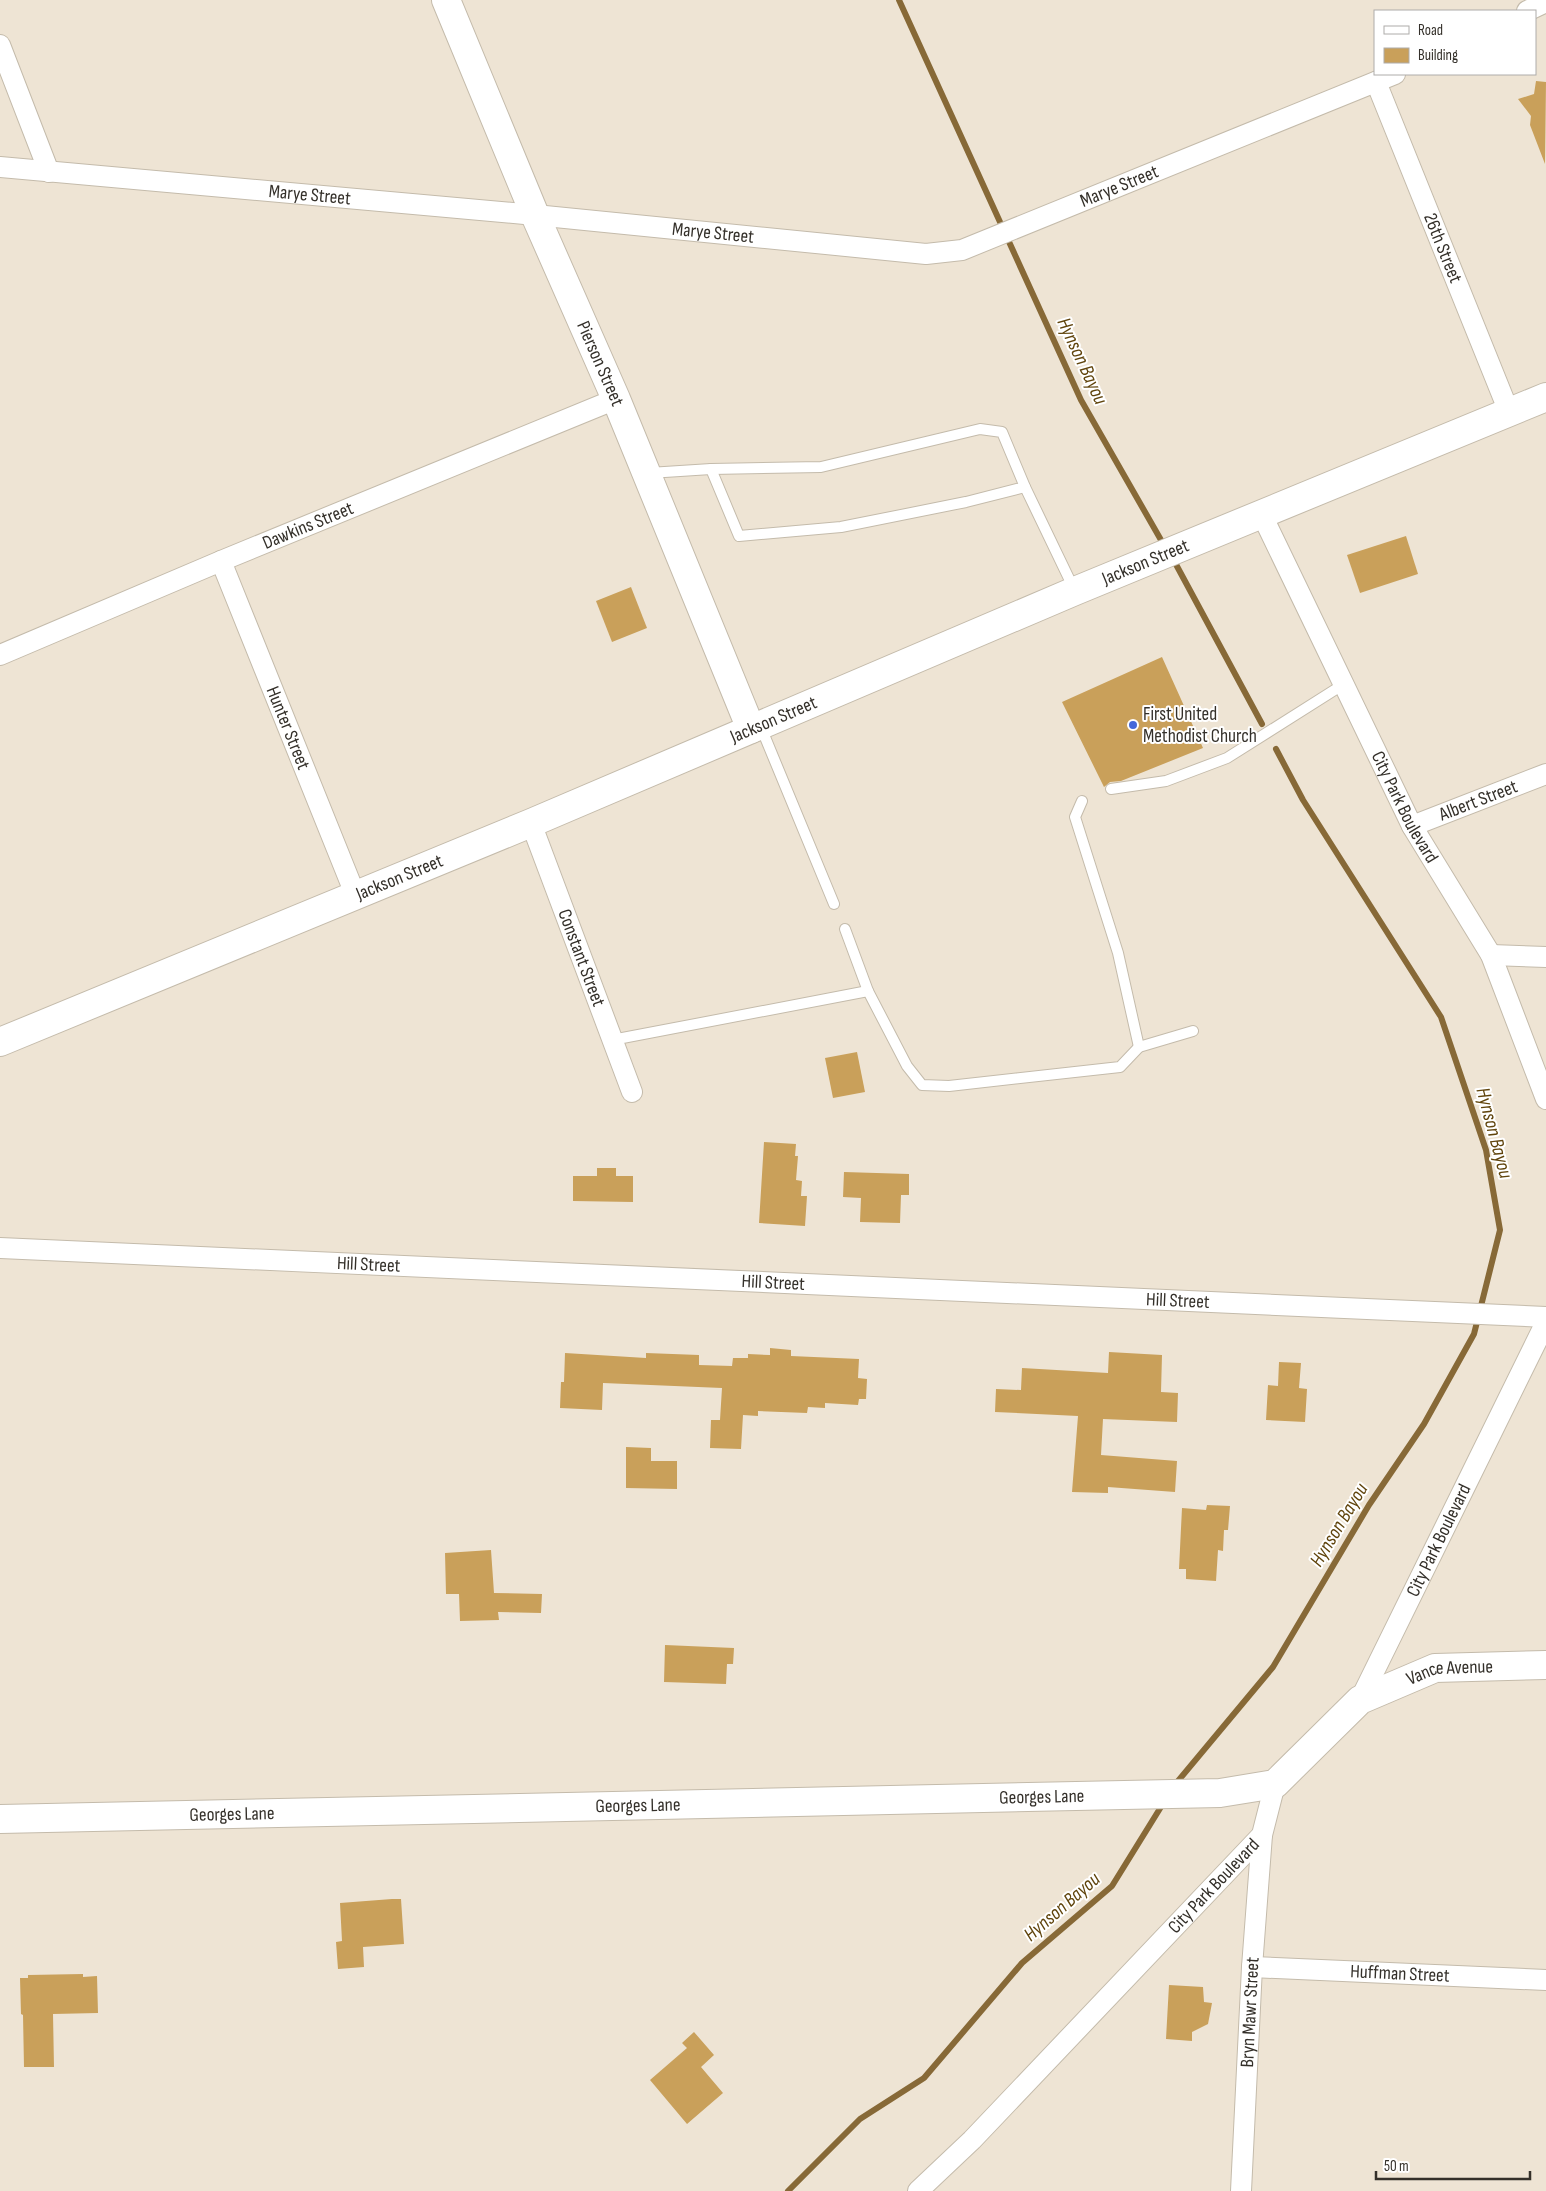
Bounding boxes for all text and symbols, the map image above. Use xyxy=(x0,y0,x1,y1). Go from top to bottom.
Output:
legend xyxy=(1374,10,1536,75)
text: Road xyxy=(1418,21,1443,40)
text: Building xyxy=(1418,46,1458,65)
street label: Marye Street xyxy=(1077,160,1162,212)
street label: Marye Street xyxy=(268,180,352,210)
street label: 26th Street xyxy=(1419,210,1467,286)
street label: Marye Street xyxy=(671,217,755,248)
water label: Hynson Bayou xyxy=(1051,314,1113,409)
street label: Pierson Street xyxy=(572,318,629,410)
street label: Dawkins Street xyxy=(259,496,357,554)
street label: Jackson Street xyxy=(1098,534,1192,590)
street label: Hunter Street xyxy=(261,683,315,773)
street label: Jackson Street xyxy=(726,691,820,749)
place label: First United Methodist Church xyxy=(1143,703,1257,748)
marker: First United Methodist Church xyxy=(1127,719,1139,731)
street label: City Park Boulevard xyxy=(1366,747,1443,867)
street label: Albert Street xyxy=(1435,775,1521,826)
street label: Jackson Street xyxy=(352,849,446,906)
street label: Constant Street xyxy=(553,906,610,1010)
water label: Hynson Bayou xyxy=(1470,1085,1518,1182)
street label: Hill Street xyxy=(336,1252,401,1277)
street label: Hill Street xyxy=(741,1270,806,1295)
street label: Hill Street xyxy=(1146,1288,1210,1313)
water label: Hynson Bayou xyxy=(1305,1478,1374,1571)
street label: City Park Boulevard xyxy=(1401,1480,1476,1600)
street label: Vance Avenue xyxy=(1403,1655,1493,1690)
street label: Georges Lane xyxy=(999,1784,1085,1809)
street label: Georges Lane xyxy=(595,1793,681,1818)
street label: Georges Lane xyxy=(189,1802,275,1826)
street label: City Park Boulevard xyxy=(1163,1833,1264,1938)
water label: Hynson Bayou xyxy=(1019,1867,1106,1947)
street label: Bryn Mawr Street xyxy=(1236,1956,1264,2068)
street label: Huffman Street xyxy=(1350,1960,1450,1987)
scale bar xyxy=(1376,2148,1530,2180)
text: 50 m xyxy=(1384,2157,1409,2176)

